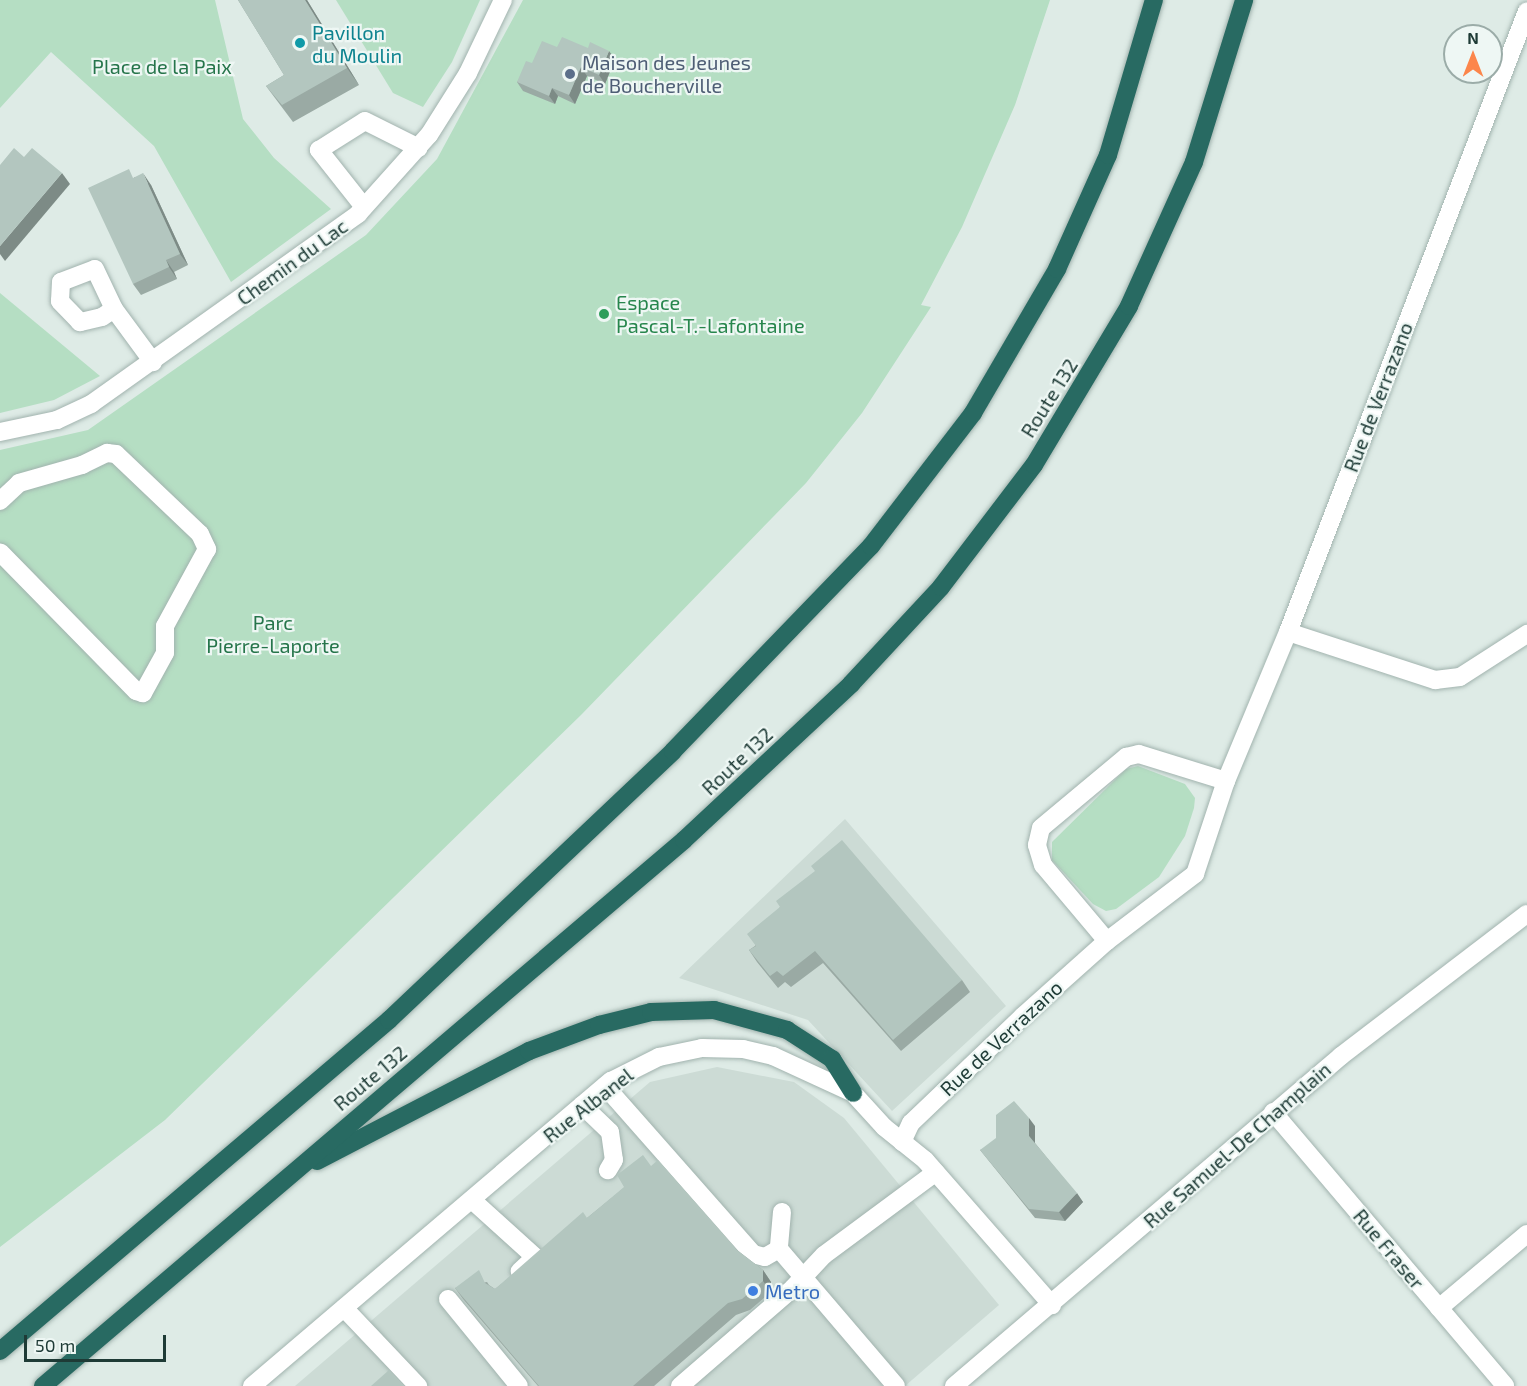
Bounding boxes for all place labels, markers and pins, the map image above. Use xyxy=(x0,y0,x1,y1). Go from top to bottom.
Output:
place label: Pavillon du Moulin xyxy=(312,20,402,67)
marker: Pavillon du Moulin xyxy=(293,36,307,50)
place label: Maison des Jeunes de Boucherville xyxy=(582,51,751,98)
marker: Maison des Jeunes de Boucherville xyxy=(563,67,577,81)
place label: Espace Pascal-T.-Lafontaine xyxy=(616,290,805,337)
marker: Espace Pascal-T.-Lafontaine xyxy=(597,307,611,321)
place label: Metro xyxy=(765,1279,820,1303)
marker: Metro xyxy=(746,1284,760,1298)

